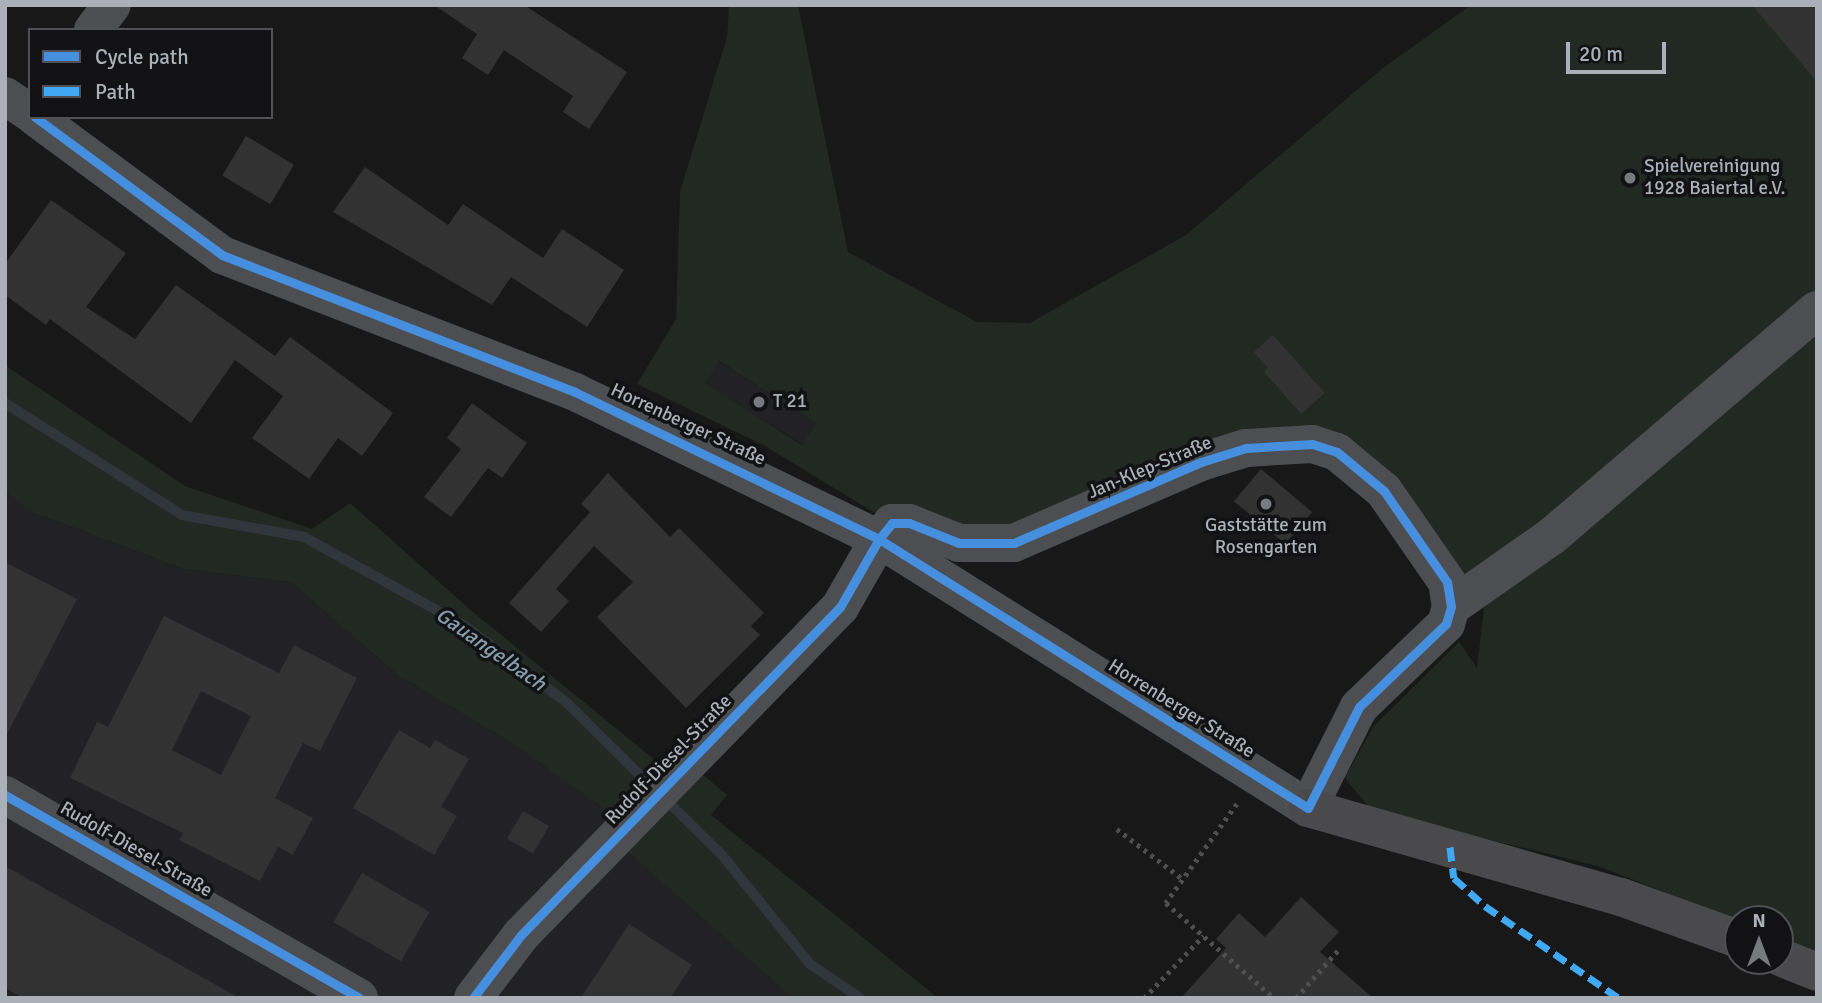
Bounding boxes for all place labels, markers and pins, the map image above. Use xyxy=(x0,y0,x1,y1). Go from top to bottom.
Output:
place label: Spielvereinigung 1928 Baiertal e.V. xyxy=(1644,156,1785,200)
marker: Spielvereinigung 1928 Baiertal e.V. xyxy=(1622,170,1638,186)
place label: T 21 xyxy=(773,391,807,413)
marker: T 21 xyxy=(751,394,767,410)
marker: Gaststätte zum Rosengarten xyxy=(1258,496,1274,512)
place label: Gaststätte zum Rosengarten xyxy=(1205,515,1327,559)

